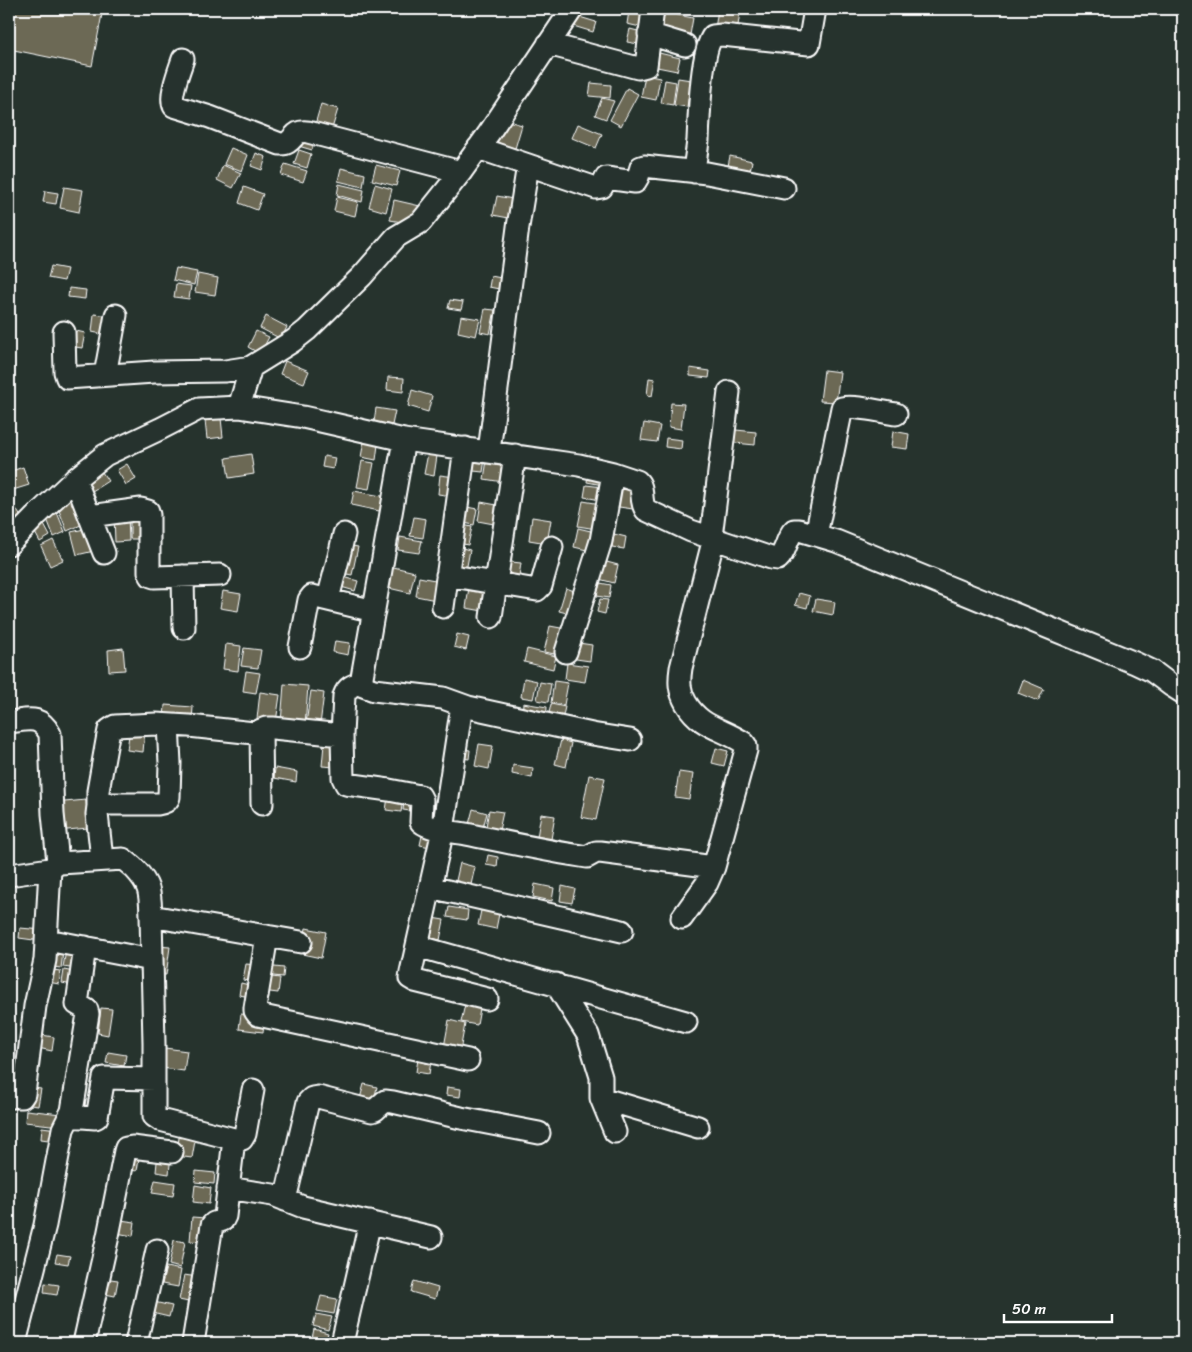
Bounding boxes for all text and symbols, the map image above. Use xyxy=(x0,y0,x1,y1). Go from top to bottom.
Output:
scale bar xyxy=(1004,1292,1112,1324)
text: 50 m xyxy=(1012,1296,1047,1322)

